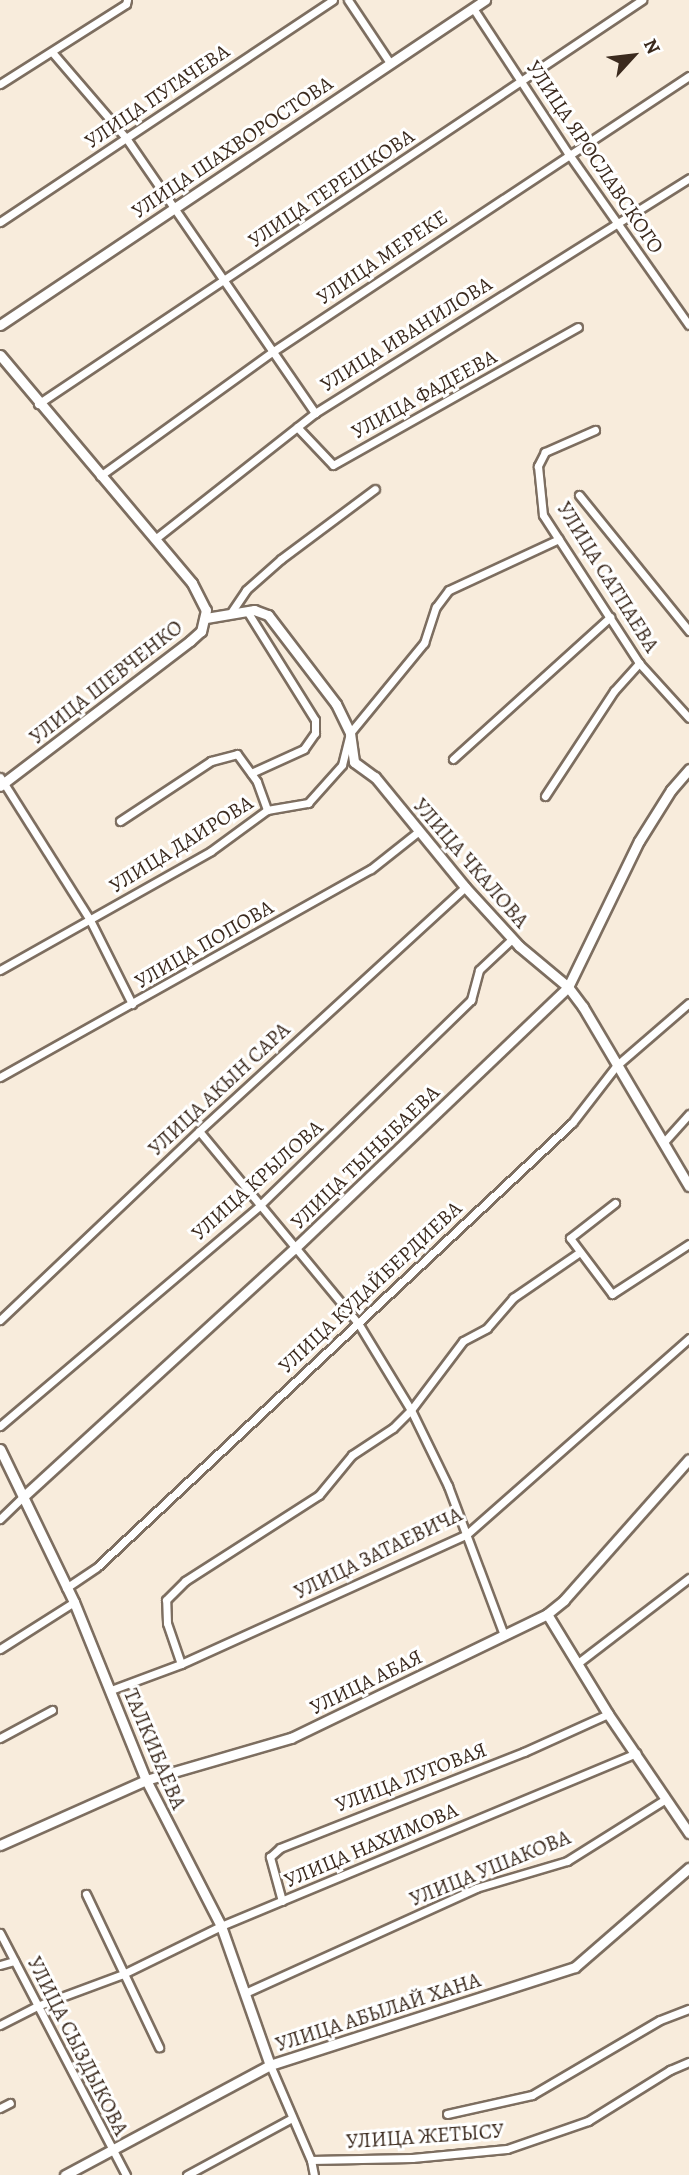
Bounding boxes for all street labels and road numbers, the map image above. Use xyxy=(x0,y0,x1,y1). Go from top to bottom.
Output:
street label: УЛИЦА ПУГАЧЕВА xyxy=(80,38,234,154)
street label: УЛИЦА ЯРОСЛАВСКОГО xyxy=(521,56,669,258)
street label: УЛИЦА ШАХВОРОСТОВА xyxy=(127,70,337,224)
street label: УЛИЦА ТЕРЕШКОВА xyxy=(243,123,419,253)
street label: УЛИЦА МЕРЕКЕ xyxy=(312,204,452,310)
street label: УЛИЦА ИВАНИЛОВА xyxy=(316,271,496,397)
street label: УЛИЦА ФАДЕЕВА xyxy=(347,344,501,444)
street label: УЛИЦА САТПАЕВА xyxy=(552,497,664,657)
street label: УЛИЦА ШЕВЧЕНКО xyxy=(24,614,188,750)
street label: УЛИЦА ДАИРОВА xyxy=(105,790,257,898)
street label: УЛИЦА ЧКАЛОВА xyxy=(408,793,534,933)
street label: УЛИЦА ПОПОВА xyxy=(130,894,278,994)
street label: УЛИЦА АКЫН САРА xyxy=(143,1017,295,1161)
street label: УЛИЦА ТЫНЫБАЕВА xyxy=(285,1080,445,1234)
street label: УЛИЦА КРЫЛОВА xyxy=(186,1114,328,1246)
street label: УЛИЦА КУДАЙБЕРДИЕВА xyxy=(273,1196,467,1378)
street label: УЛИЦА ЗАТАЕВИЧА xyxy=(290,1501,466,1605)
street label: УЛИЦА АБАЯ xyxy=(306,1644,426,1720)
street label: ТАЛКИБАЕВА xyxy=(118,1685,192,1813)
street label: УЛИЦА ЛУГОВАЯ xyxy=(332,1737,490,1817)
street label: УЛИЦА НАХИМОВА xyxy=(280,1797,462,1893)
street label: УЛИЦА УШАКОВА xyxy=(406,1824,574,1912)
street label: УЛИЦА СЫЗДЫКОВА xyxy=(22,1952,134,2140)
street label: УЛИЦА АБЫЛАЙ ХАНА xyxy=(272,1967,484,2057)
street label: УЛИЦА ЖЕТЫСУ xyxy=(345,2118,505,2154)

